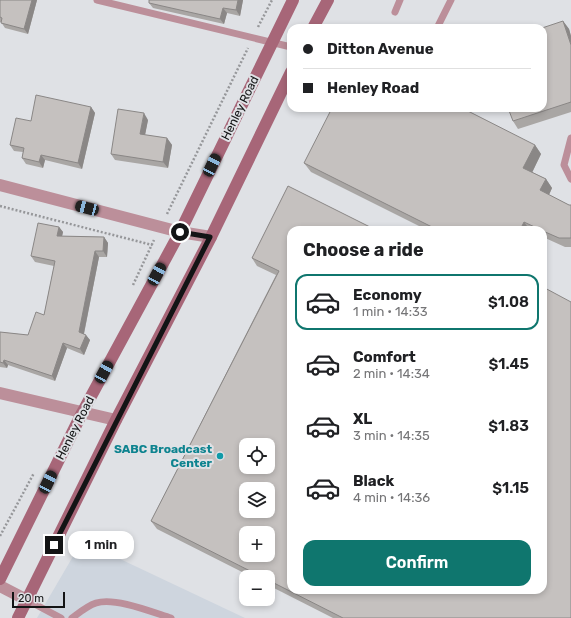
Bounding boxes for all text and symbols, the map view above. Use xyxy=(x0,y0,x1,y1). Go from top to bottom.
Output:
text: Ditton Avenue xyxy=(327,40,434,58)
street label: Henley Road xyxy=(218,74,262,142)
text: Henley Road xyxy=(327,79,419,97)
car xyxy=(201,152,223,178)
car xyxy=(74,199,100,217)
route start xyxy=(171,223,189,241)
text: Choose a ride xyxy=(303,239,424,261)
car xyxy=(146,261,168,287)
icon: car xyxy=(305,284,341,320)
text: Economy xyxy=(353,286,422,304)
text: $1.08 xyxy=(488,293,529,311)
text: 1 min · 14:33 xyxy=(353,304,428,319)
icon: car xyxy=(305,346,341,382)
text: Comfort xyxy=(353,348,416,366)
text: $1.45 xyxy=(489,355,529,373)
car xyxy=(93,359,115,385)
text: 2 min · 14:34 xyxy=(353,366,430,381)
street label: Henley Road xyxy=(53,394,97,462)
icon: car xyxy=(305,408,341,444)
text: XL xyxy=(353,410,372,428)
text: $1.83 xyxy=(488,417,529,435)
text: 3 min · 14:35 xyxy=(353,428,430,443)
map controls xyxy=(239,438,275,606)
button: locate xyxy=(239,438,275,474)
place label: SABC Broadcast Center xyxy=(114,442,213,470)
marker: SABC Broadcast Center xyxy=(215,451,225,461)
car xyxy=(37,469,59,495)
icon: car xyxy=(305,470,341,506)
text: Black xyxy=(353,472,394,490)
text: $1.15 xyxy=(492,479,529,497)
button: layers xyxy=(239,482,275,518)
text: 4 min · 14:36 xyxy=(353,490,430,505)
button: + xyxy=(239,526,275,562)
callout: 1 min xyxy=(68,531,134,559)
route end xyxy=(45,536,63,554)
text: 1 min xyxy=(85,537,117,552)
button: Confirm xyxy=(303,540,531,586)
button: − xyxy=(239,570,275,606)
scale bar xyxy=(12,590,65,609)
text: 20 m xyxy=(18,592,44,605)

